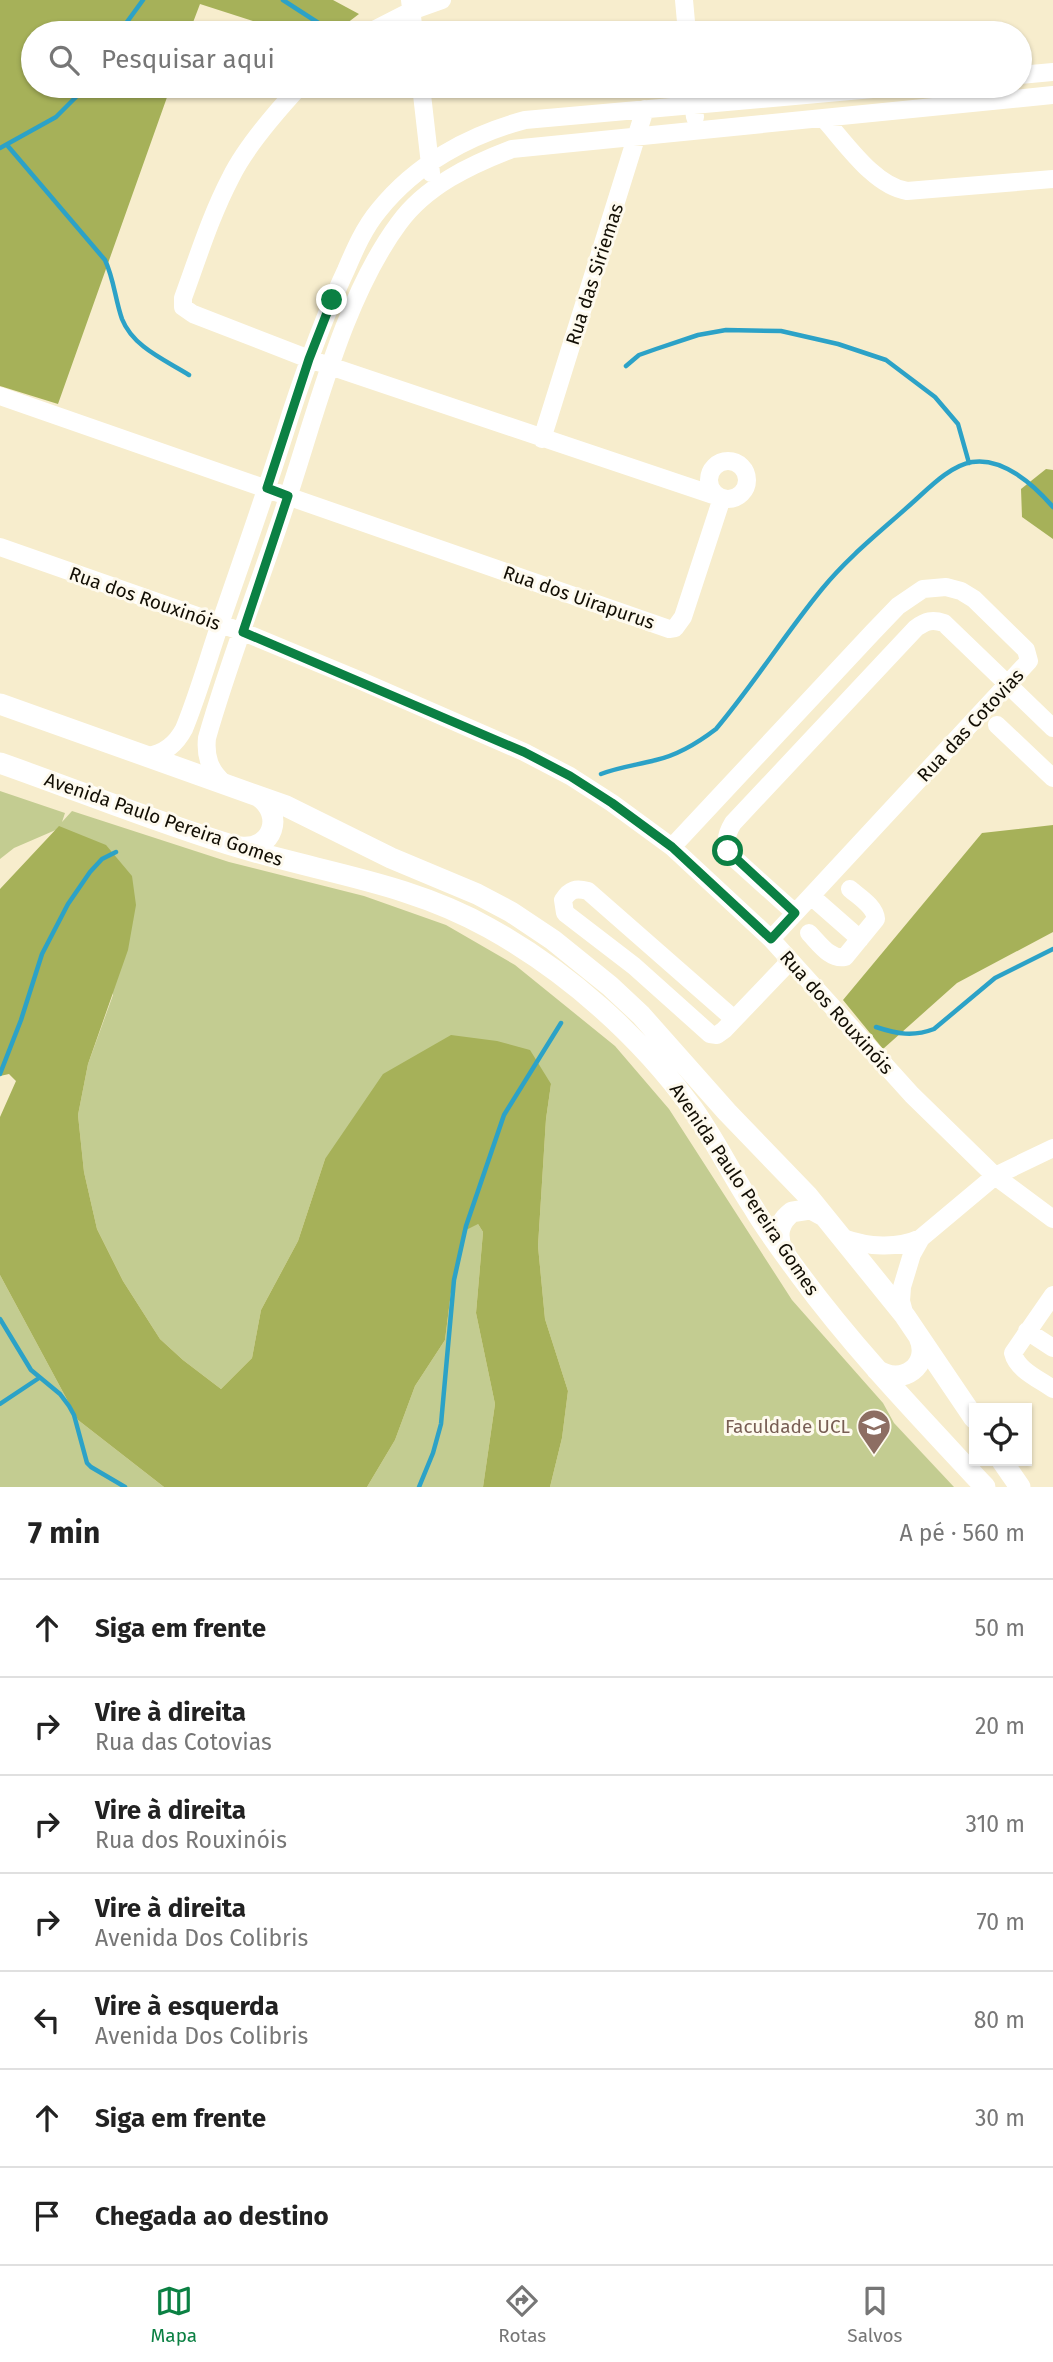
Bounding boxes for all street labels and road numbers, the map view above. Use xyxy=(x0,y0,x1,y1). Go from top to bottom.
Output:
street label: Rua das Siriemas xyxy=(561,200,628,348)
street label: Rua dos Uirapurus xyxy=(500,561,658,634)
street label: Rua dos Rouxinóis xyxy=(66,562,224,635)
street label: Rua das Cotovias xyxy=(912,664,1029,787)
street label: Avenida Paulo Pereira Gomes xyxy=(42,768,286,871)
street label: Rua dos Rouxinóis xyxy=(775,946,898,1079)
street label: Avenida Paulo Pereira Gomes xyxy=(665,1079,824,1300)

